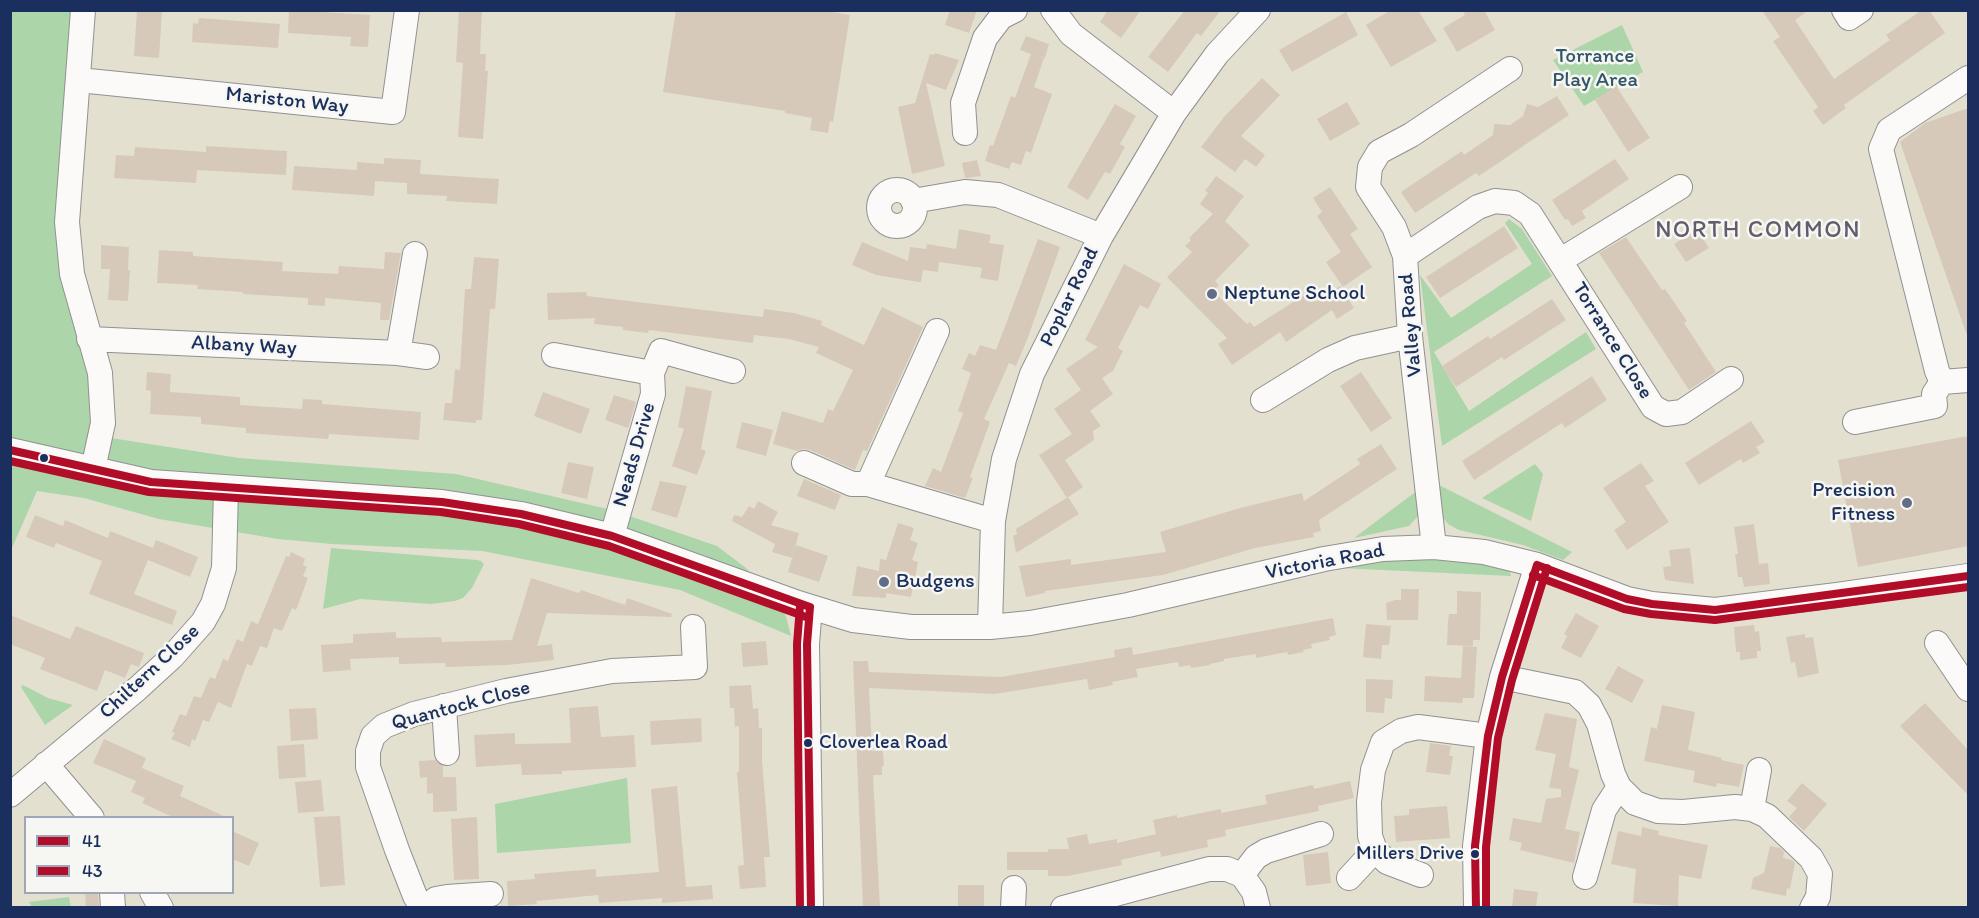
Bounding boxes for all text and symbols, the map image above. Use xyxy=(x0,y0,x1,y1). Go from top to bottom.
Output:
park label: Torrance Play Area xyxy=(1552,44,1638,94)
street label: Mariston Way xyxy=(224,82,350,120)
district label: NORTH COMMON xyxy=(1655,217,1861,245)
street label: Poplar Road xyxy=(1035,243,1105,351)
street label: Valley Road xyxy=(1394,272,1428,378)
street label: Torrance Close xyxy=(1566,278,1658,404)
place label: Neptune School xyxy=(1224,281,1365,307)
marker: Neptune School xyxy=(1205,287,1219,301)
street label: Albany Way xyxy=(191,331,297,361)
street label: Neads Drive xyxy=(608,400,662,510)
unlabelled marker xyxy=(38,452,50,464)
place label: Precision Fitness xyxy=(1812,478,1895,528)
marker: Precision Fitness xyxy=(1900,496,1914,510)
street label: Victoria Road xyxy=(1263,538,1387,586)
place label: Budgens xyxy=(896,569,975,595)
marker: Budgens xyxy=(877,575,891,589)
street label: Chiltern Close xyxy=(95,619,205,725)
street label: Quantock Close xyxy=(389,675,533,737)
place label: Cloverlea Road xyxy=(819,731,948,755)
marker: Cloverlea Road xyxy=(802,737,814,749)
legend xyxy=(24,816,234,894)
text: 41 xyxy=(82,830,101,852)
place label: Millers Drive xyxy=(1356,842,1464,866)
marker: Millers Drive xyxy=(1469,848,1481,860)
text: 43 xyxy=(82,860,103,882)

